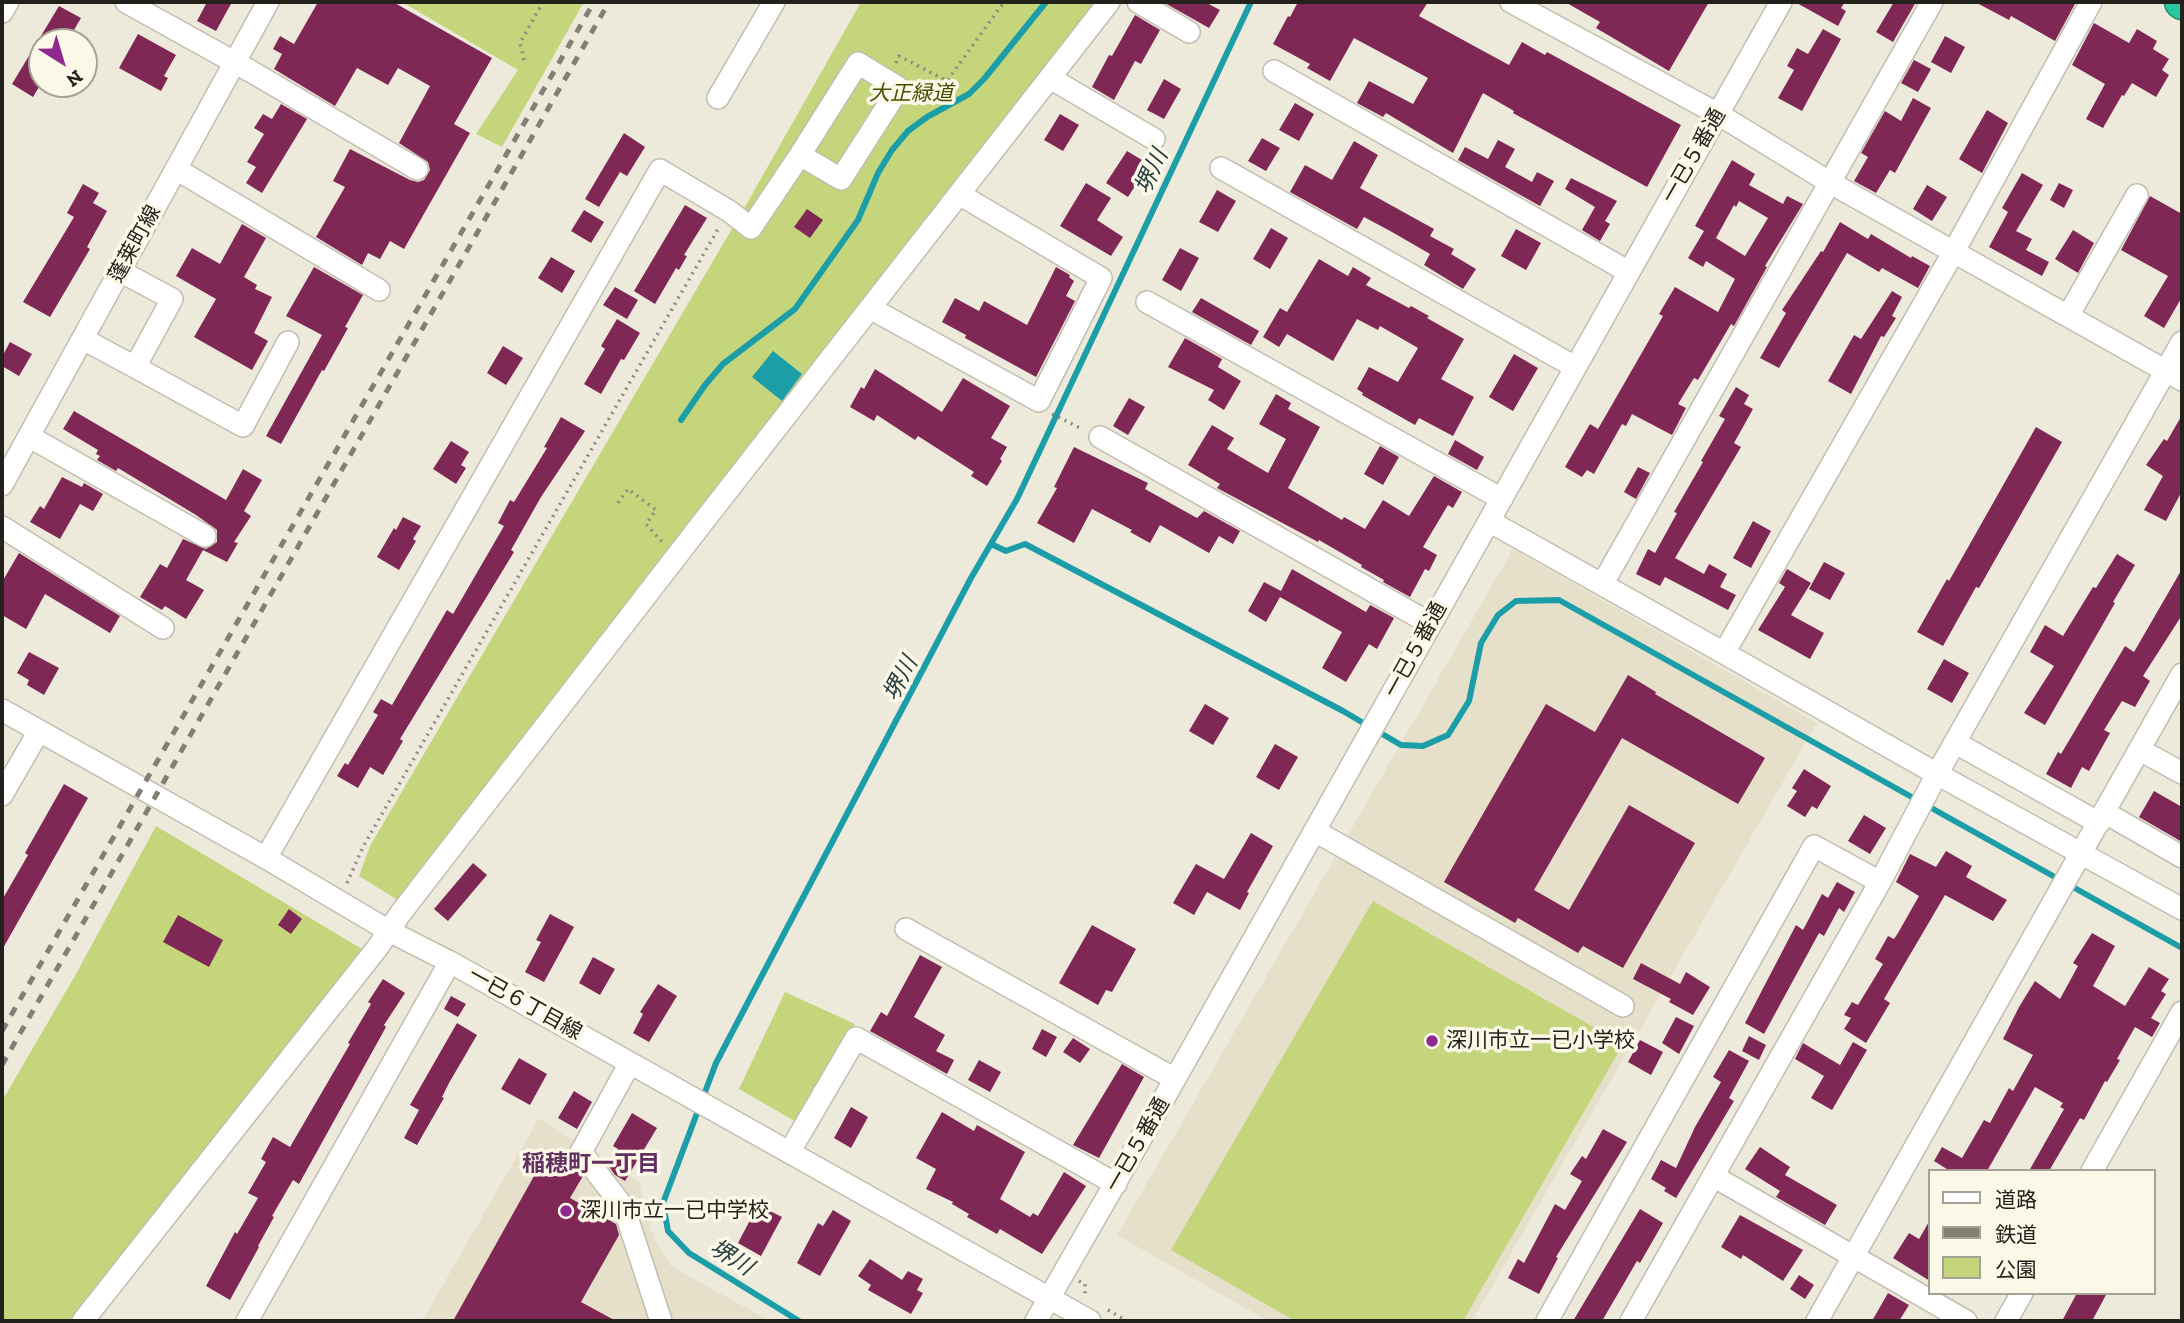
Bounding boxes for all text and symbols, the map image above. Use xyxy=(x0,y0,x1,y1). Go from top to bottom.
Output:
north arrow xyxy=(28,28,98,98)
text: N xyxy=(62,65,87,92)
park label: 大正緑道 xyxy=(869,81,953,107)
street label: 一已５番通 xyxy=(1657,104,1731,208)
water label: 堺川 xyxy=(1130,145,1174,199)
street label: 蓬莱町線 xyxy=(104,201,166,287)
street label: 一已５番通 xyxy=(1380,598,1452,702)
water label: 堺川 xyxy=(878,652,924,706)
street label: 一已６丁目線 xyxy=(464,962,586,1046)
place label: 深川市立一已小学校 xyxy=(1446,1028,1635,1054)
marker: 深川市立一已小学校 xyxy=(1424,1033,1440,1049)
street label: 一已５番通 xyxy=(1101,1093,1175,1197)
district label: 稲穂町一丁目 xyxy=(522,1150,660,1178)
legend xyxy=(1928,1169,2156,1295)
text: 道路 xyxy=(1995,1187,2037,1212)
place label: 深川市立一已中学校 xyxy=(580,1198,769,1224)
marker: 深川市立一已中学校 xyxy=(558,1203,574,1219)
text: 鉄道 xyxy=(1995,1222,2037,1247)
water label: 堺川 xyxy=(704,1234,758,1282)
text: 公園 xyxy=(1995,1257,2037,1282)

